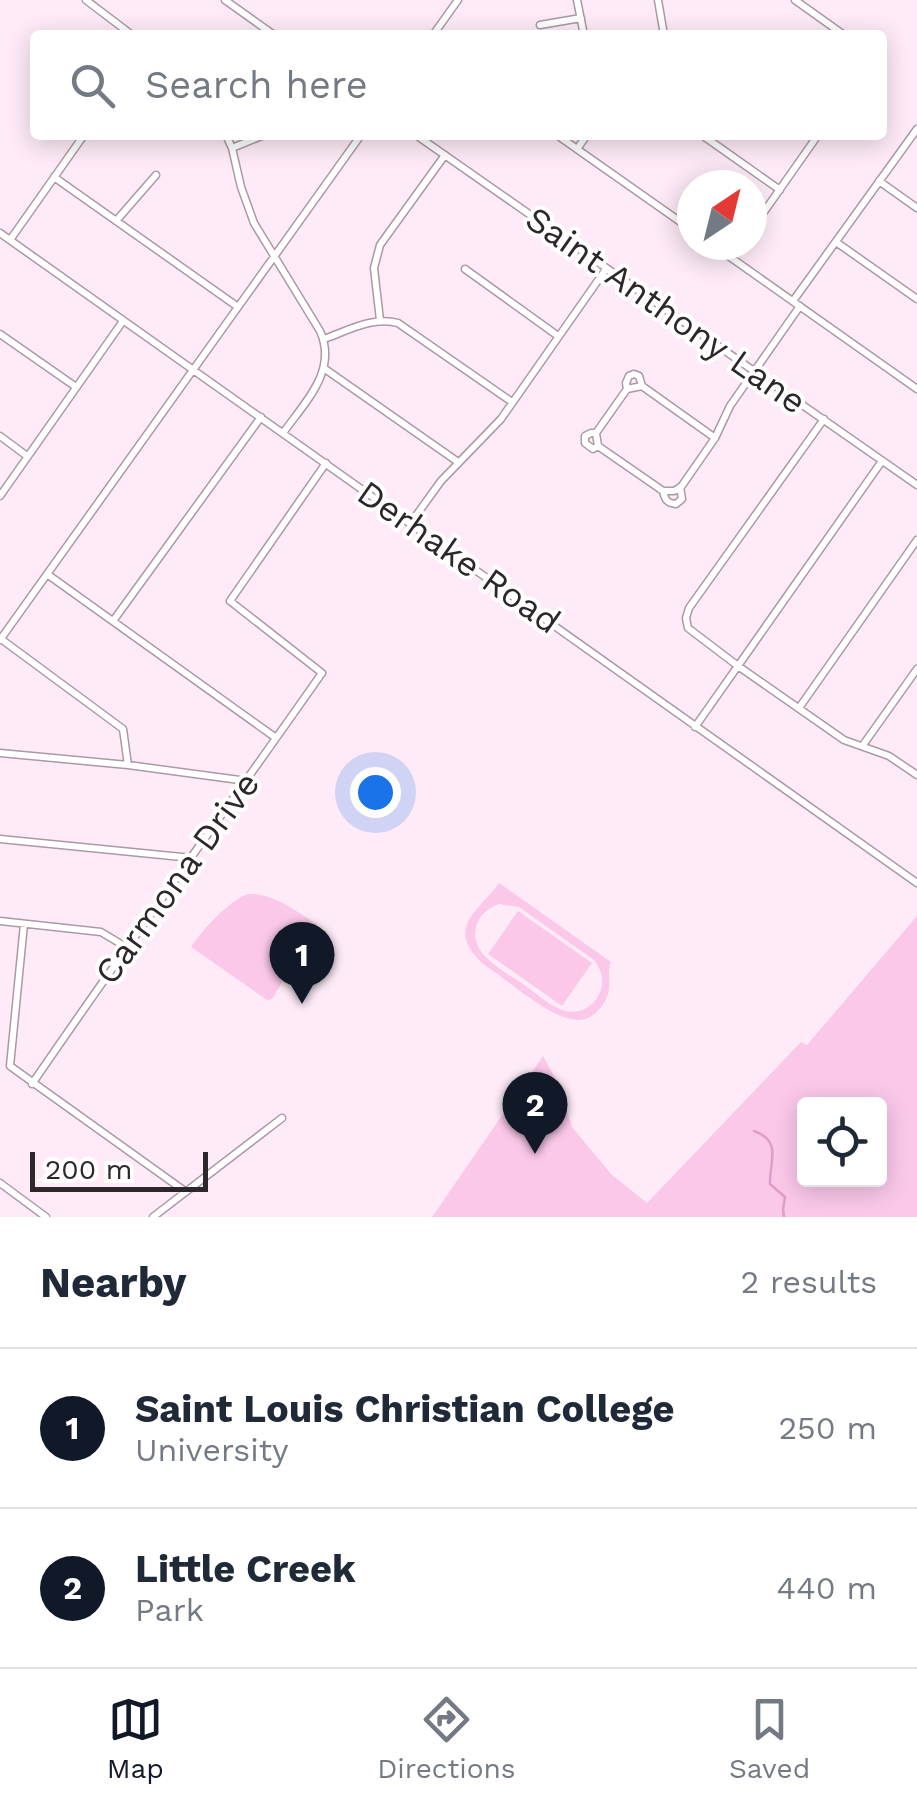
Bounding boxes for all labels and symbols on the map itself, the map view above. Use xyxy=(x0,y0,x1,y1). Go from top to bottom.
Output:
north arrow xyxy=(677,170,767,260)
street label: Saint Anthony Lane xyxy=(518,197,814,423)
street label: Derhake Road xyxy=(349,472,569,642)
street label: Carmona Drive xyxy=(86,764,268,992)
your location xyxy=(350,767,401,818)
pin: 1 xyxy=(270,922,334,1004)
pin: 2 xyxy=(502,1072,568,1154)
scale bar xyxy=(30,1147,208,1192)

